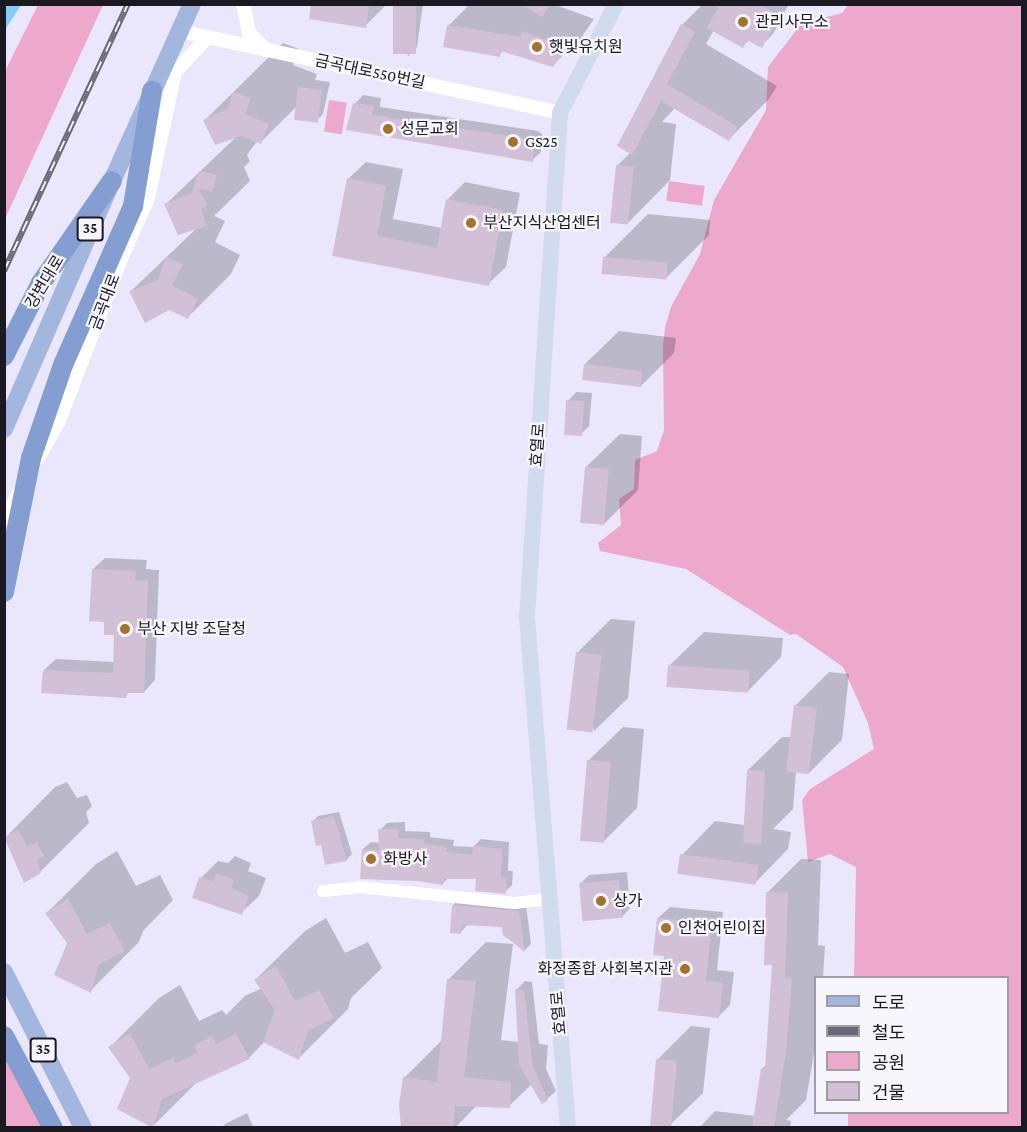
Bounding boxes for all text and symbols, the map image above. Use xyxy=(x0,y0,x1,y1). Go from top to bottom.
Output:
place label: 관리사무소 xyxy=(755,12,829,32)
marker: 관리사무소 xyxy=(736,15,750,29)
place label: 햇빛유치원 xyxy=(549,37,623,57)
marker: 햇빛유치원 xyxy=(530,40,544,54)
street label: 금곡대로550번길 xyxy=(313,51,427,93)
place label: 성문교회 xyxy=(400,119,459,139)
marker: 성문교회 xyxy=(381,122,395,136)
place label: GS25 xyxy=(525,132,558,152)
marker: GS25 xyxy=(506,135,520,149)
place label: 부산지식산업센터 xyxy=(483,213,601,233)
marker: 부산지식산업센터 xyxy=(464,216,478,230)
road number: 35 xyxy=(76,217,104,241)
street label: 강변대로 xyxy=(22,252,68,312)
street label: 금곡대로 xyxy=(85,271,125,333)
street label: 효열로 xyxy=(527,422,549,468)
place label: 부산 지방 조달청 xyxy=(137,619,246,639)
marker: 부산 지방 조달청 xyxy=(118,622,132,636)
place label: 화방사 xyxy=(383,849,427,869)
marker: 화방사 xyxy=(364,852,378,866)
place label: 상가 xyxy=(613,891,642,911)
marker: 상가 xyxy=(594,894,608,908)
place label: 인천어린이집 xyxy=(678,918,766,938)
marker: 인천어린이집 xyxy=(659,921,673,935)
place label: 화정종합 사회복지관 xyxy=(538,959,673,979)
marker: 화정종합 사회복지관 xyxy=(678,962,692,976)
legend xyxy=(814,976,1009,1114)
street label: 효열로 xyxy=(548,990,570,1036)
text: 도로 xyxy=(872,993,905,1013)
text: 철도 xyxy=(872,1023,905,1043)
road number: 35 xyxy=(30,1038,57,1062)
text: 공원 xyxy=(872,1053,905,1073)
text: 건물 xyxy=(872,1083,905,1103)

